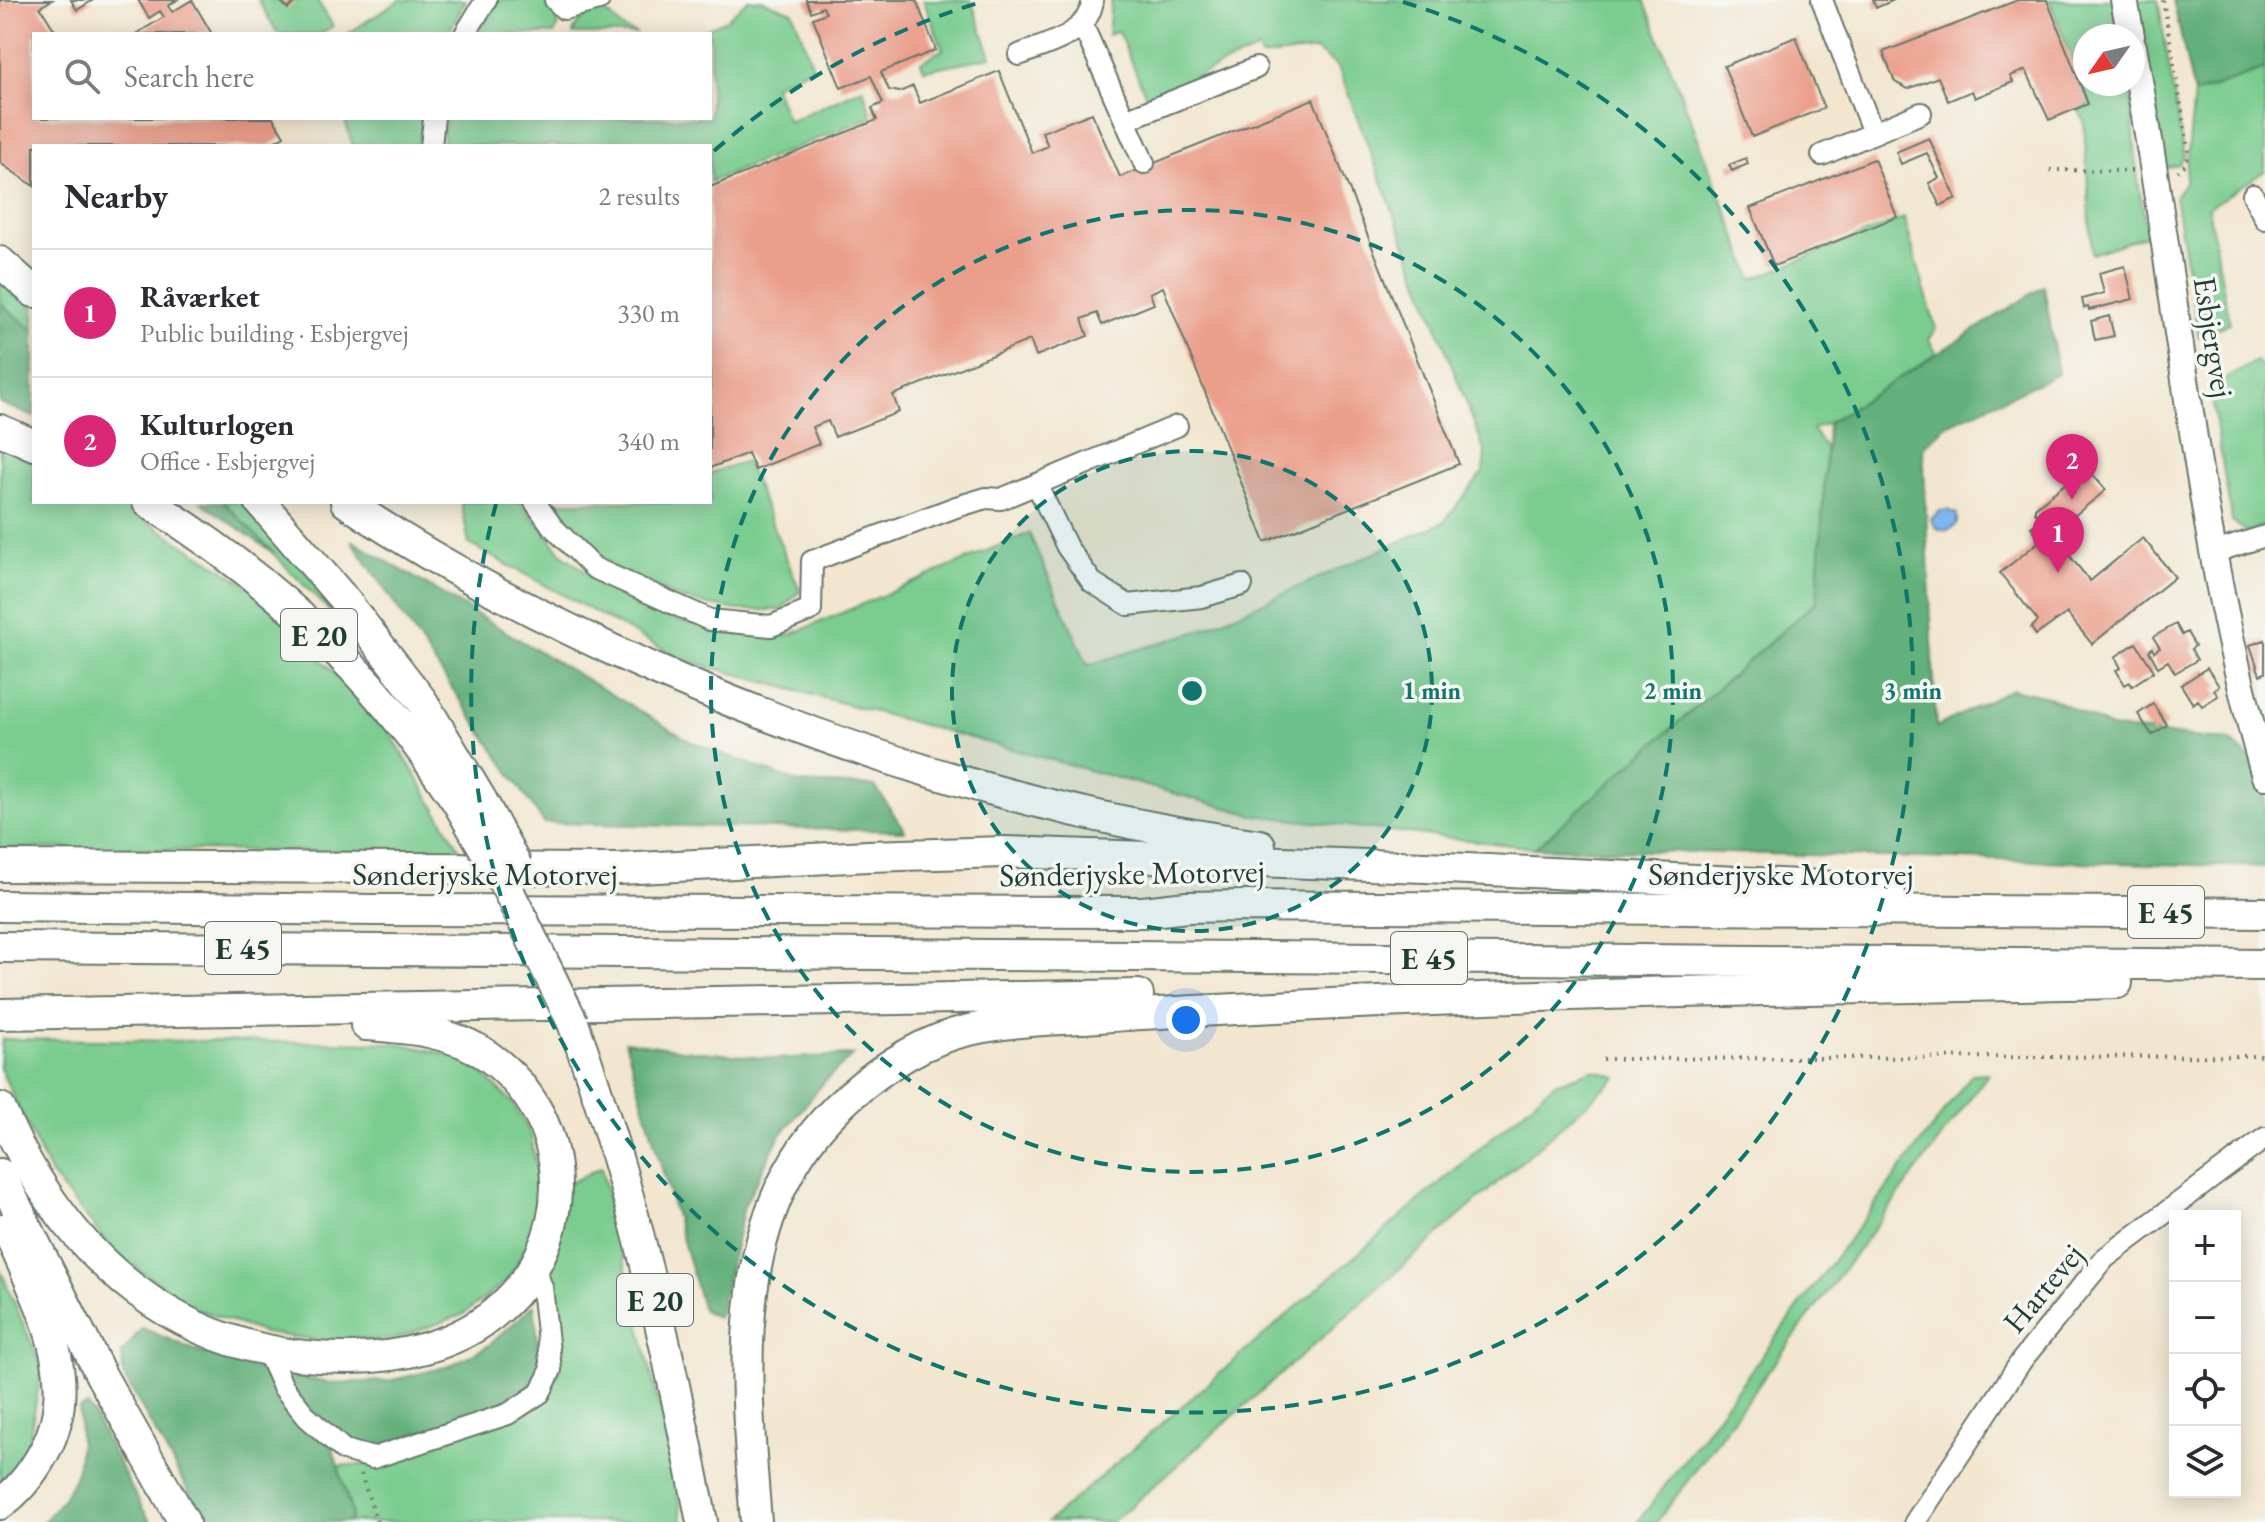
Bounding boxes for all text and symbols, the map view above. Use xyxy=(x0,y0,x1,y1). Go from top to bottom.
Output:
north arrow xyxy=(2073,24,2145,96)
search box xyxy=(32,32,712,120)
icon: search xyxy=(60,54,104,98)
text: Search here xyxy=(124,57,254,96)
text: Nearby xyxy=(64,174,168,218)
text: 2 results xyxy=(599,179,680,213)
street label: Esbjergvej xyxy=(2184,273,2244,401)
text: Råværket xyxy=(140,277,260,316)
text: 1 xyxy=(83,296,97,330)
text: 330 m xyxy=(617,296,680,330)
text: Public building · Esbjergvej xyxy=(140,316,409,350)
text: Kulturlogen xyxy=(140,405,294,444)
text: 2 xyxy=(83,424,97,458)
text: 340 m xyxy=(617,424,680,458)
pin: 2 xyxy=(2046,434,2098,500)
text: Office · Esbjergvej xyxy=(140,444,315,478)
pin: 1 xyxy=(2032,507,2084,573)
road number: E 20 xyxy=(281,609,357,661)
text: 1 min xyxy=(1403,675,1462,706)
text: 2 min xyxy=(1644,675,1703,706)
text: 3 min xyxy=(1884,675,1943,706)
centre of rings xyxy=(1178,677,1206,705)
street label: Sønderjyske Motorvej xyxy=(999,850,1265,896)
street label: Sønderjyske Motorvej xyxy=(352,853,618,895)
street label: Sønderjyske Motorvej xyxy=(1648,853,1914,895)
road number: E 45 xyxy=(2128,886,2204,938)
road number: E 45 xyxy=(205,922,281,974)
road number: E 45 xyxy=(1391,932,1467,984)
your location xyxy=(1166,1000,1206,1040)
map controls xyxy=(2169,1210,2241,1498)
button: + xyxy=(2169,1210,2241,1282)
street label: Hartevej xyxy=(1993,1234,2093,1342)
road number: E 20 xyxy=(617,1274,693,1326)
button: − xyxy=(2169,1282,2241,1354)
button: locate xyxy=(2169,1354,2241,1426)
button: layers xyxy=(2169,1426,2241,1498)

